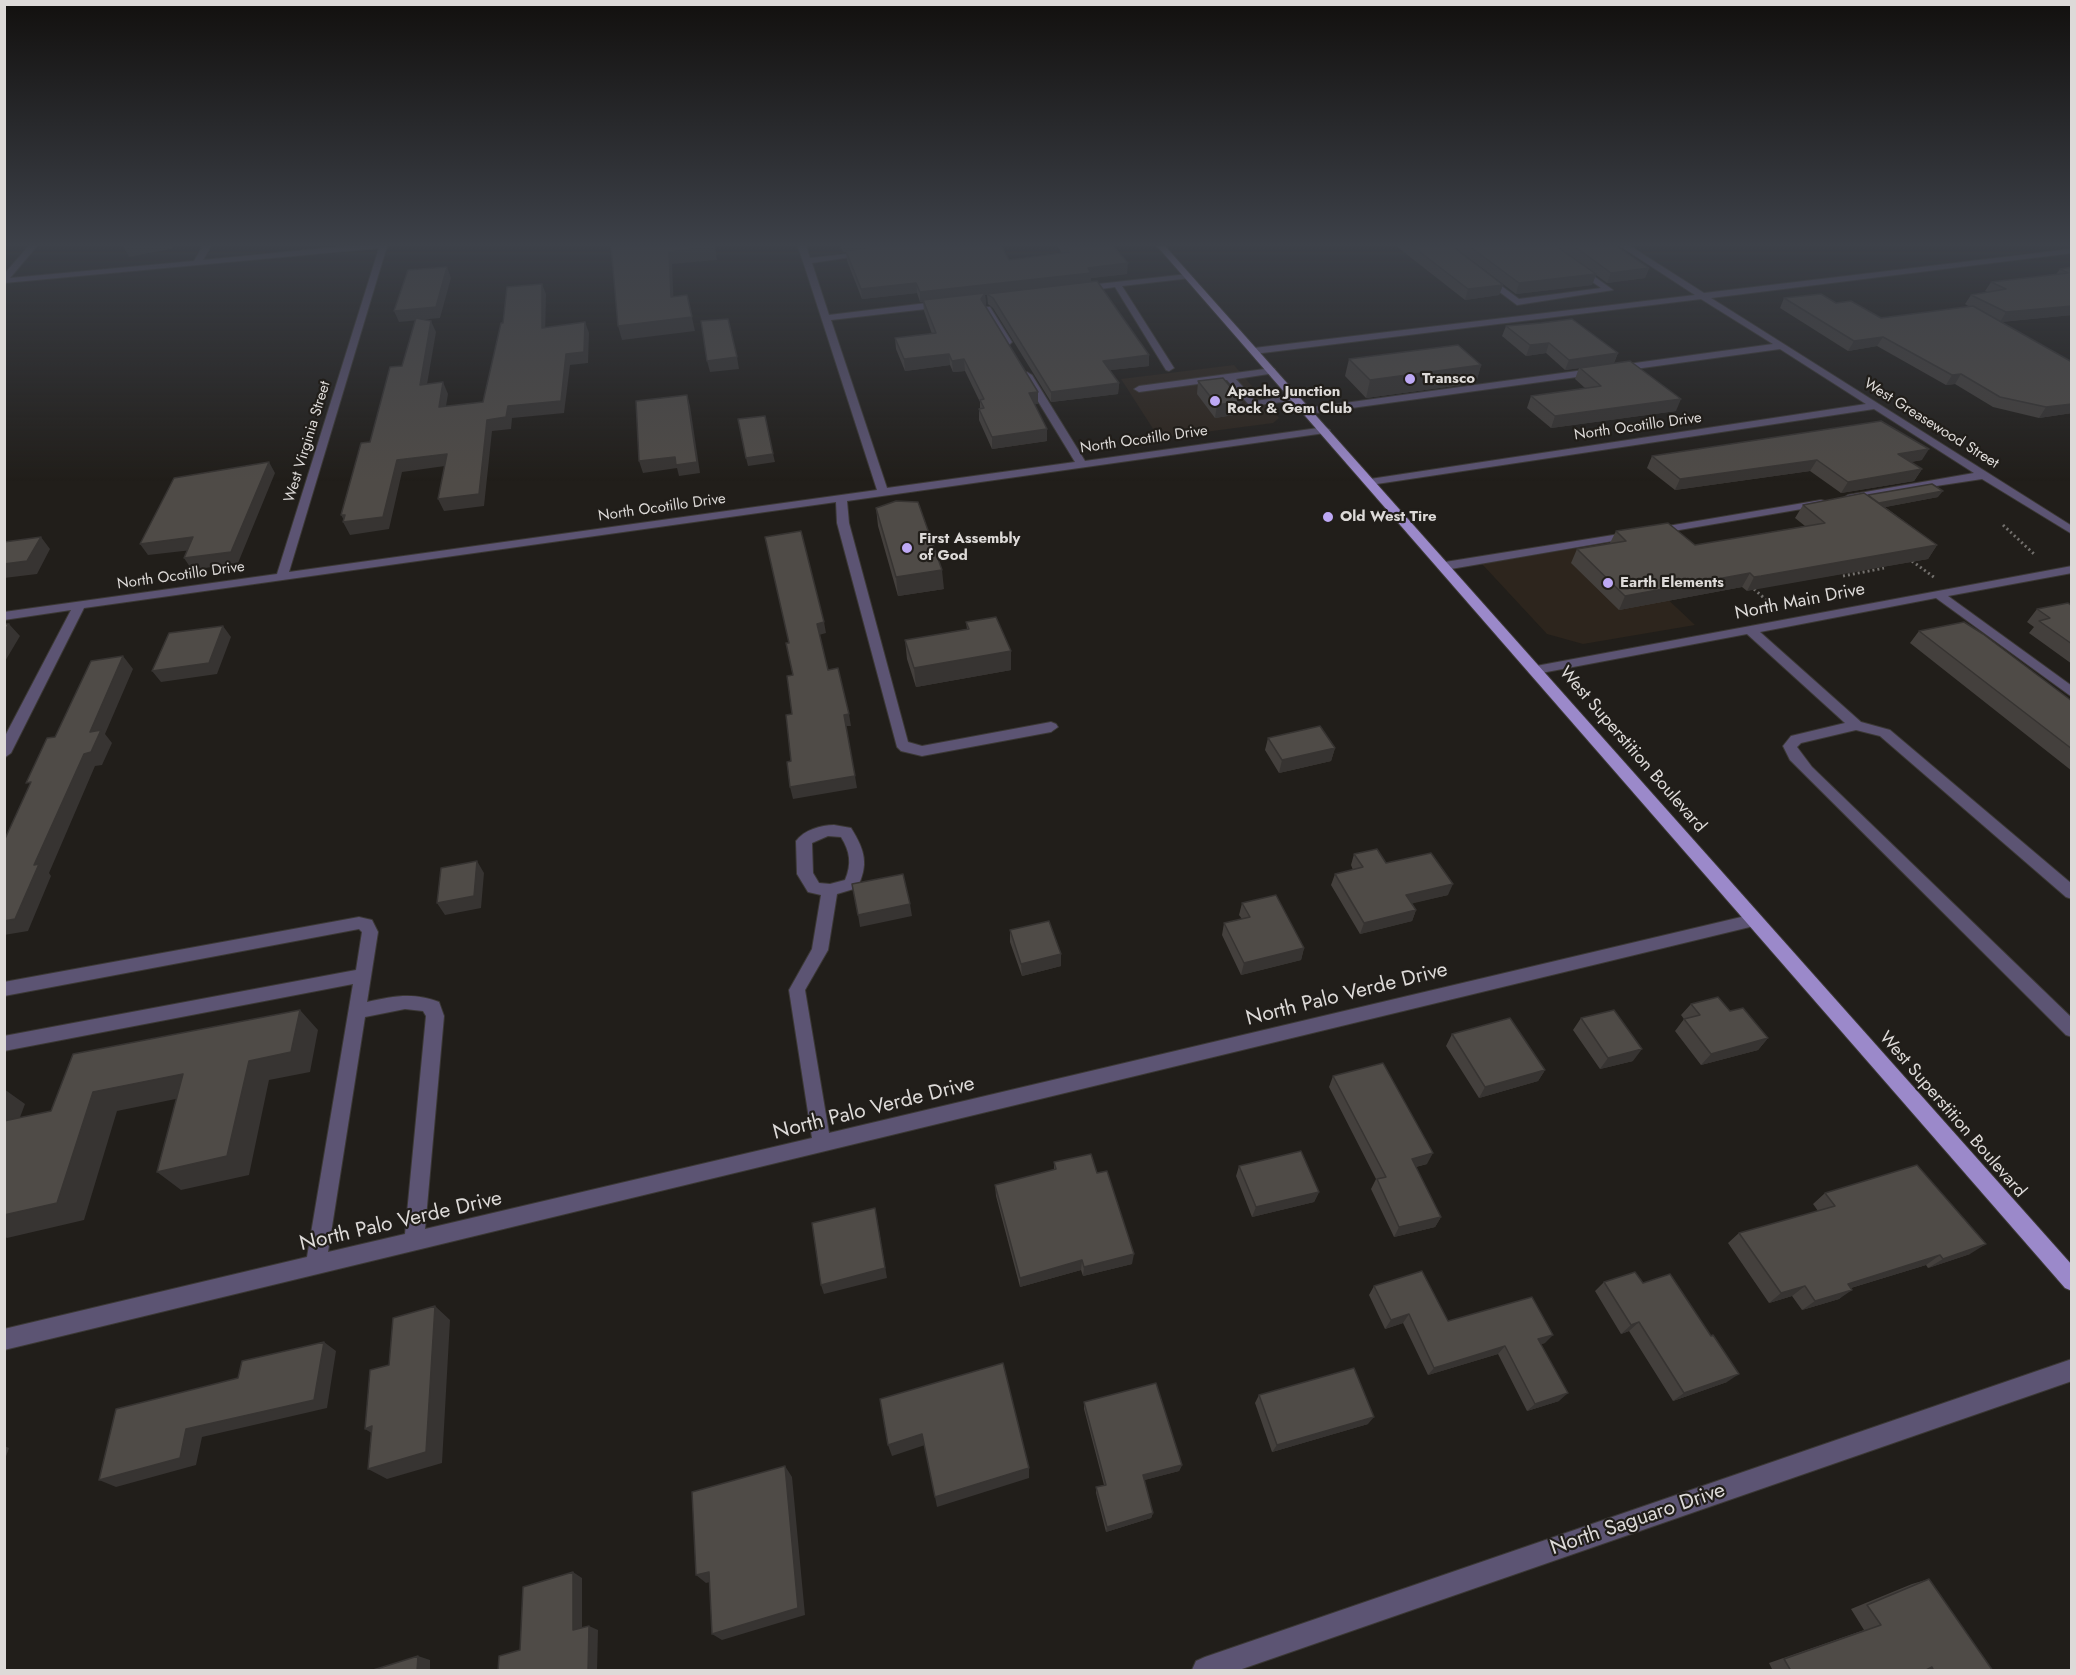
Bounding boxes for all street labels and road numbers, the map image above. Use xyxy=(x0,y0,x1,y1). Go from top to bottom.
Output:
street label: West Greasewood Street xyxy=(1860,375,2002,473)
street label: West Virginia Street xyxy=(281,379,335,505)
street label: North Ocotillo Drive xyxy=(1573,409,1703,445)
street label: North Ocotillo Drive xyxy=(1079,422,1209,458)
street label: North Ocotillo Drive xyxy=(597,490,727,526)
street label: North Ocotillo Drive xyxy=(116,558,246,594)
street label: North Main Drive xyxy=(1733,579,1867,625)
street label: West Superstition Boulevard xyxy=(1554,663,1710,837)
street label: North Palo Verde Drive xyxy=(1244,958,1450,1032)
street label: West Superstition Boulevard xyxy=(1874,1028,2030,1202)
street label: North Palo Verde Drive xyxy=(771,1072,977,1146)
street label: North Palo Verde Drive xyxy=(297,1186,505,1258)
street label: North Saguaro Drive xyxy=(1547,1478,1729,1562)

